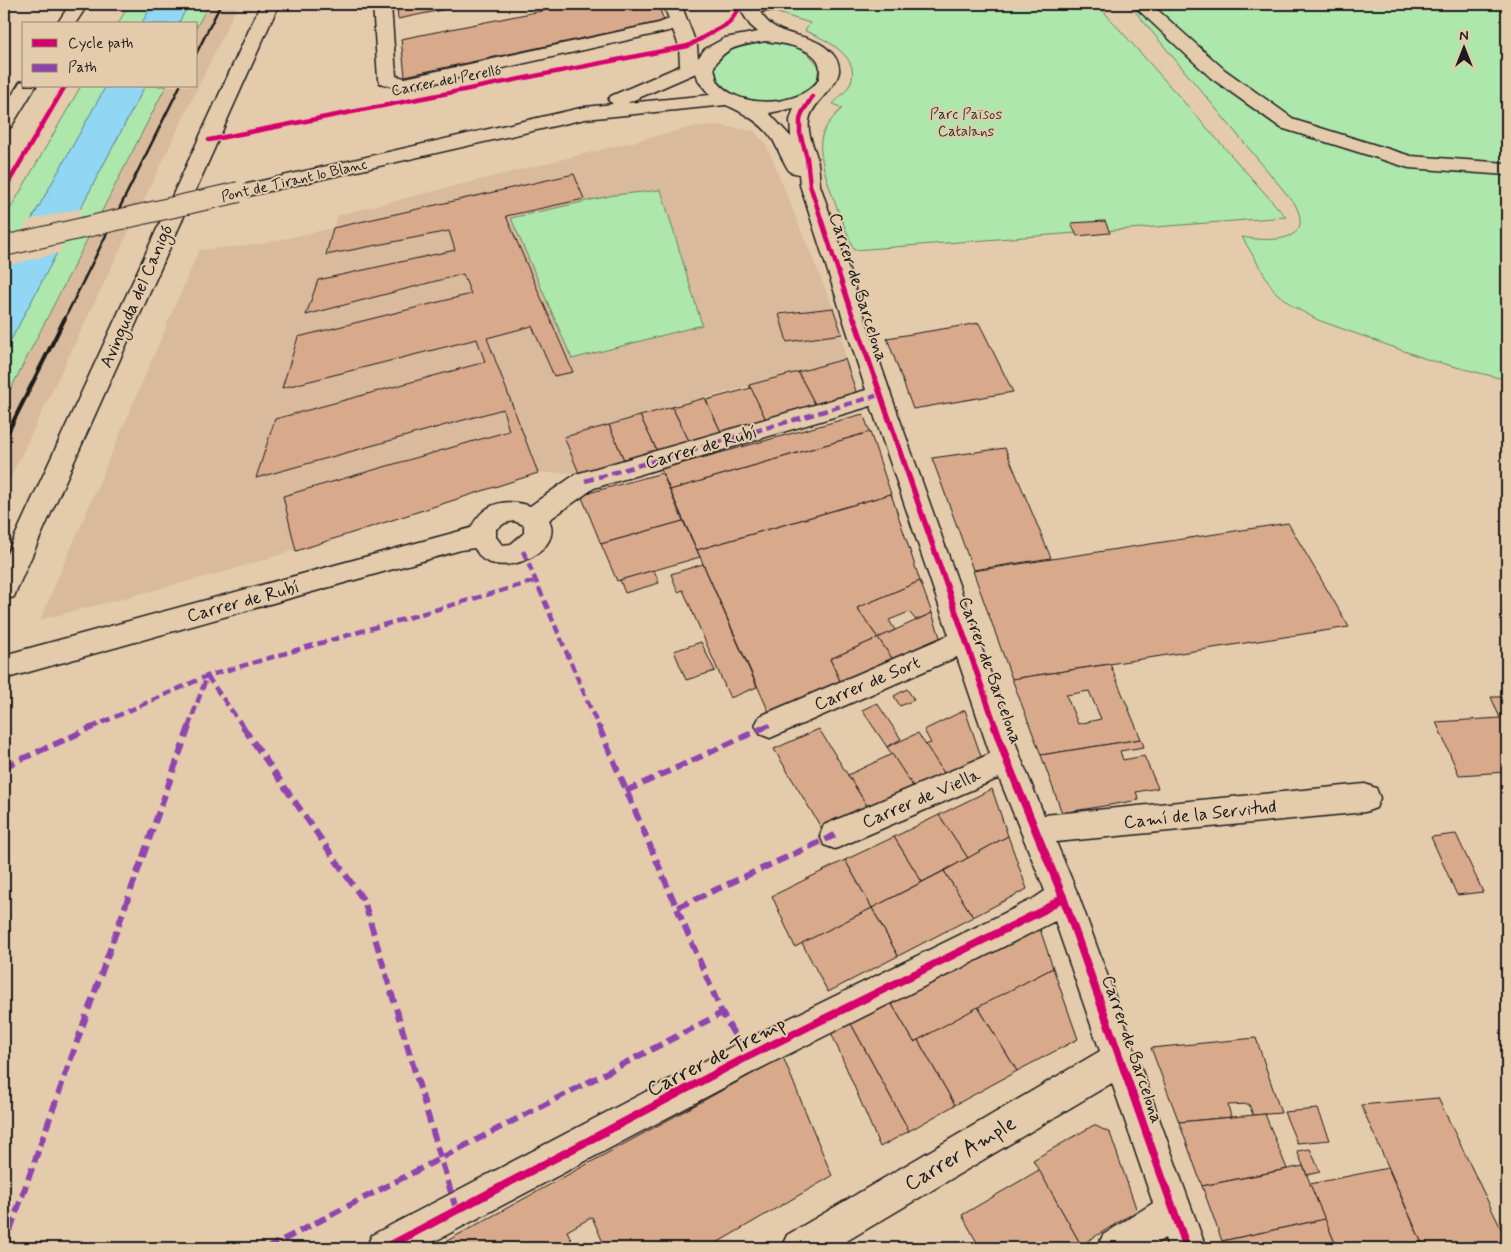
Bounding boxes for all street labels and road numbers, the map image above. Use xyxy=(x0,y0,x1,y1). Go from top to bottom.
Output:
street label: Carrer del Perelló xyxy=(390,61,503,101)
street label: Pont de Tirant lo Blanc xyxy=(219,154,369,208)
street label: Carrer de Barcelona xyxy=(823,210,893,365)
street label: Avinguda del Canigó xyxy=(95,221,180,372)
street label: Carrer de Rubí xyxy=(642,421,760,475)
street label: Carrer de Rubí xyxy=(184,575,302,629)
street label: Carrer de Barcelona xyxy=(952,593,1028,747)
street label: Carrer de Sort xyxy=(811,651,924,717)
street label: Carrer de Viella xyxy=(859,763,984,835)
street label: Camí de la Servitud xyxy=(1122,795,1278,835)
street label: Carrer de Barcelona xyxy=(1095,972,1169,1127)
street label: Carrer de Tremp xyxy=(642,1010,791,1104)
street label: Carrer Ample xyxy=(900,1110,1021,1198)

